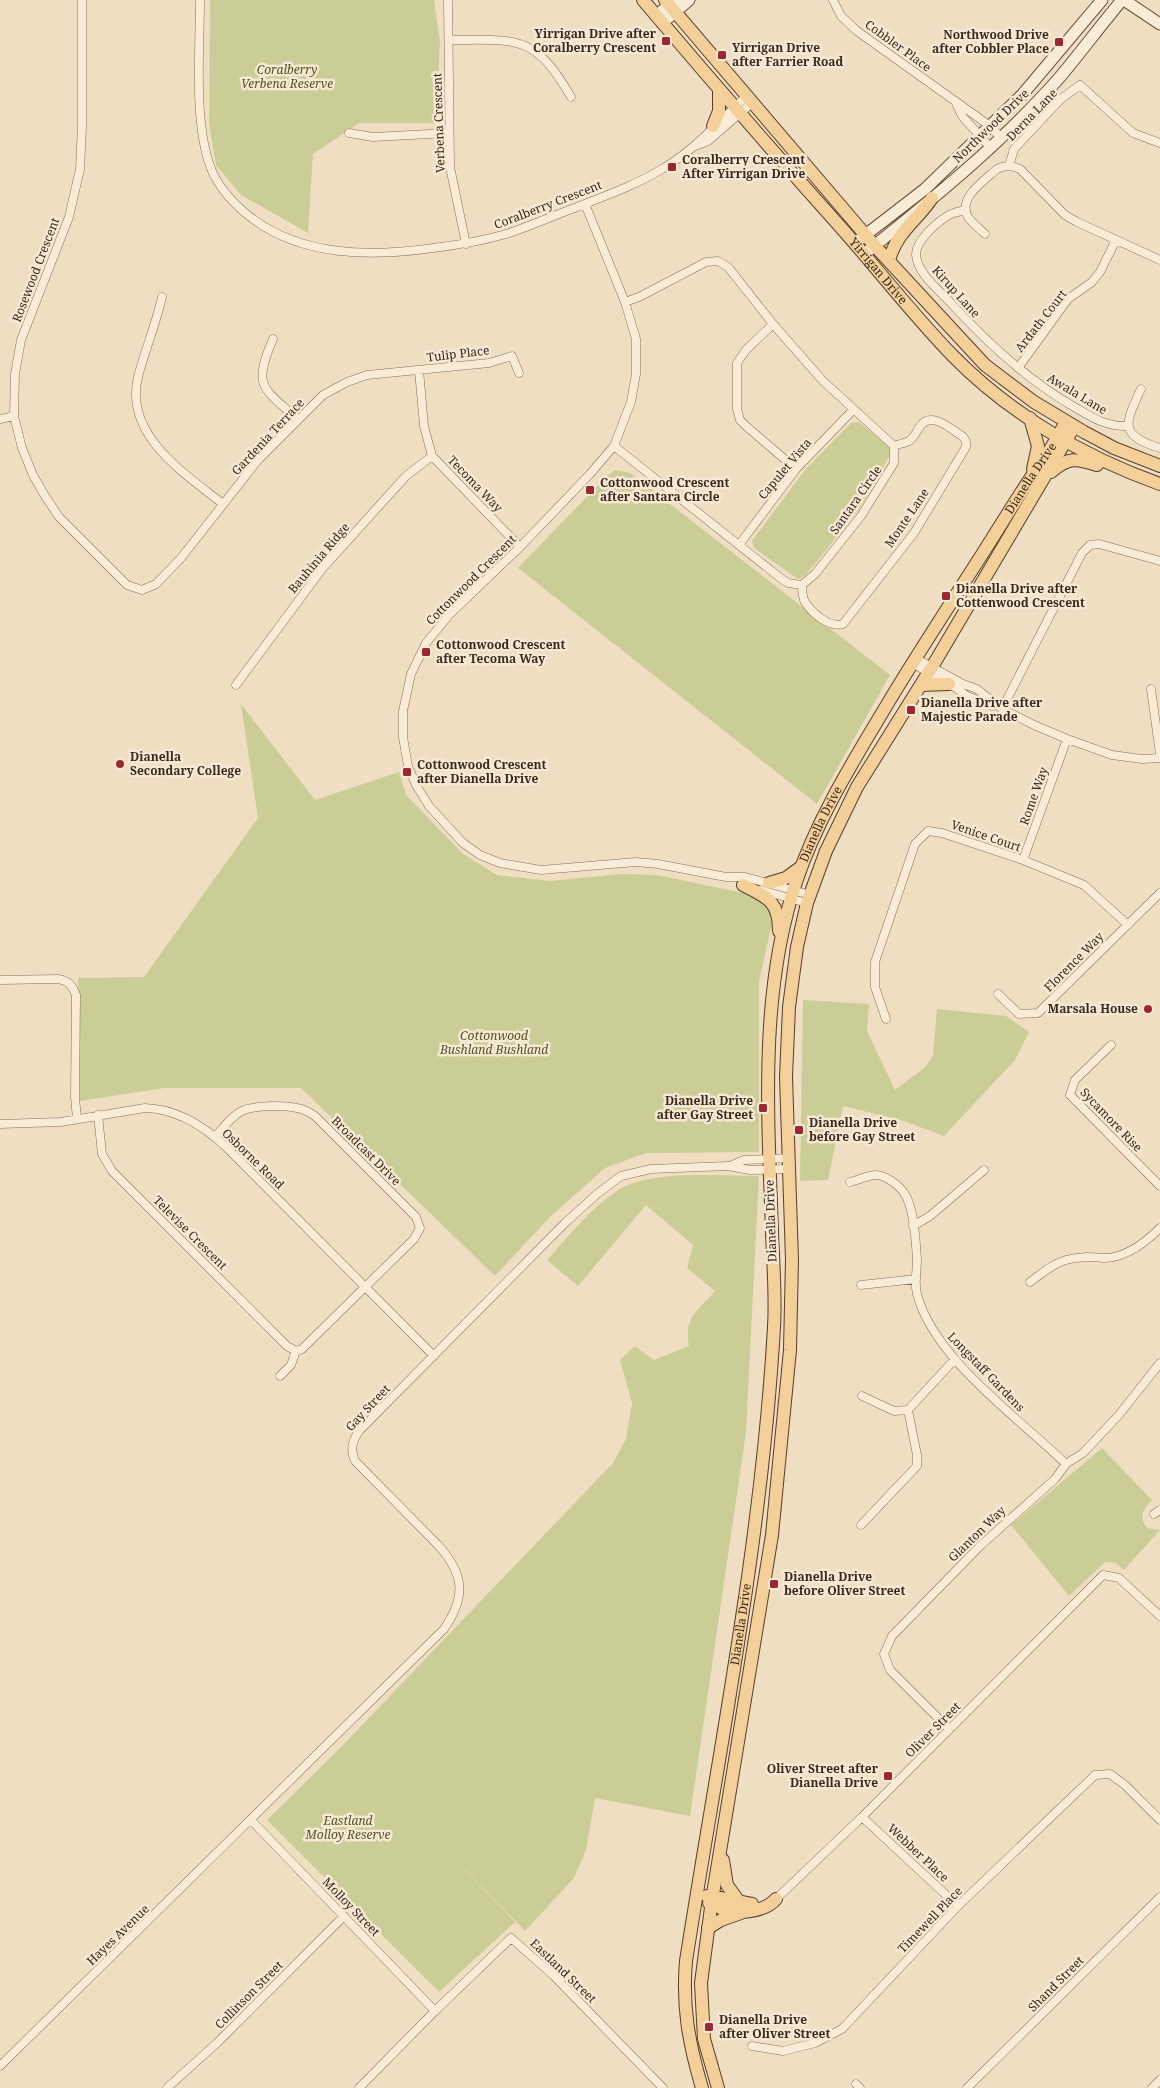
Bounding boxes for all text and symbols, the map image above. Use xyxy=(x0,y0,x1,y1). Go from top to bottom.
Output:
street label: Cobbler Place xyxy=(862,16,935,75)
place label: Yirrigan Drive after Coralberry Crescent xyxy=(533,25,657,56)
place label: Northwood Drive after Cobbler Place xyxy=(932,26,1049,57)
marker: Yirrigan Drive after Coralberry Crescent xyxy=(660,35,672,47)
marker: Northwood Drive after Cobbler Place xyxy=(1053,36,1065,48)
place label: Yirrigan Drive after Farrier Road xyxy=(732,39,844,70)
marker: Yirrigan Drive after Farrier Road xyxy=(716,49,728,61)
park label: Coralberry Verbena Reserve xyxy=(241,61,333,92)
street label: Verbena Crescent xyxy=(428,73,449,173)
street label: Northwood Drive xyxy=(949,85,1032,166)
street label: Derna Lane xyxy=(1002,85,1061,145)
place label: Coralberry Crescent After Yirrigan Drive xyxy=(682,151,805,182)
marker: Coralberry Crescent After Yirrigan Drive xyxy=(666,161,678,173)
street label: Coralberry Crescent xyxy=(491,176,604,233)
street label: Rosewood Crescent xyxy=(8,215,63,324)
street label: Yirrigan Drive xyxy=(845,233,912,308)
street label: Kirup Lane xyxy=(929,262,984,321)
street label: Ardath Court xyxy=(1011,286,1070,355)
street label: Tulip Place xyxy=(426,341,490,366)
street label: Awala Lane xyxy=(1044,369,1110,418)
street label: Gardenia Terrace xyxy=(227,394,308,479)
street label: Capulet Vista xyxy=(754,434,815,503)
street label: Dianella Drive xyxy=(1001,439,1060,517)
street label: Tecoma Way xyxy=(444,452,507,516)
street label: Santara Circle xyxy=(826,462,886,537)
place label: Cottonwood Crescent after Santara Circle xyxy=(600,474,730,505)
marker: Cottonwood Crescent after Santara Circle xyxy=(584,484,596,496)
street label: Monte Lane xyxy=(881,485,933,551)
street label: Bauhinia Ridge xyxy=(284,519,353,597)
street label: Cottonwood Crescent xyxy=(422,531,520,629)
place label: Dianella Drive after Cottenwood Crescent xyxy=(956,580,1085,611)
marker: Dianella Drive after Cottenwood Crescent xyxy=(940,590,952,602)
place label: Cottonwood Crescent after Tecoma Way xyxy=(436,636,566,667)
marker: Cottonwood Crescent after Tecoma Way xyxy=(420,646,432,658)
place label: Dianella Drive after Majestic Parade xyxy=(921,694,1043,725)
marker: Dianella Drive after Majestic Parade xyxy=(905,704,917,716)
place label: Dianella Secondary College xyxy=(130,748,241,779)
place label: Cottonwood Crescent after Dianella Drive xyxy=(417,756,547,787)
marker: Dianella Secondary College xyxy=(114,758,126,770)
street label: Rome Way xyxy=(1015,764,1052,827)
marker: Cottonwood Crescent after Dianella Drive xyxy=(401,766,413,778)
street label: Dianella Drive xyxy=(795,783,846,865)
street label: Venice Court xyxy=(949,816,1023,855)
street label: Florence Way xyxy=(1040,928,1107,995)
place label: Marsala House xyxy=(1048,1000,1138,1017)
marker: Marsala House xyxy=(1142,1003,1154,1015)
park label: Cottonwood Bushland Bushland xyxy=(439,1027,548,1058)
street label: Sycamore Rise xyxy=(1077,1084,1146,1155)
place label: Dianella Drive after Gay Street xyxy=(657,1092,753,1123)
marker: Dianella Drive after Gay Street xyxy=(757,1102,769,1114)
street label: Broadcast Drive xyxy=(328,1112,405,1189)
place label: Dianella Drive before Gay Street xyxy=(809,1114,915,1145)
marker: Dianella Drive before Gay Street xyxy=(793,1124,805,1136)
street label: Osborne Road xyxy=(219,1125,289,1193)
street label: Dianella Drive xyxy=(761,1180,780,1262)
street label: Televise Crescent xyxy=(150,1192,231,1273)
street label: Longstaff Gardens xyxy=(944,1328,1029,1415)
street label: Gay Street xyxy=(341,1380,394,1435)
street label: Glanton Way xyxy=(944,1502,1009,1565)
place label: Dianella Drive before Oliver Street xyxy=(784,1568,905,1599)
marker: Dianella Drive before Oliver Street xyxy=(768,1578,780,1590)
street label: Dianella Drive xyxy=(726,1582,755,1666)
street label: Oliver Street xyxy=(901,1698,964,1761)
place label: Oliver Street after Dianella Drive xyxy=(767,1760,879,1791)
marker: Oliver Street after Dianella Drive xyxy=(882,1770,894,1782)
park label: Eastland Molloy Reserve xyxy=(305,1812,391,1843)
street label: Webber Place xyxy=(884,1820,953,1886)
street label: Molloy Street xyxy=(319,1874,384,1940)
street label: Timewell Place xyxy=(894,1883,966,1957)
street label: Hayes Avenue xyxy=(83,1901,153,1969)
street label: Eastland Street xyxy=(526,1935,600,2007)
street label: Shand Street xyxy=(1024,1952,1087,2015)
street label: Collinson Street xyxy=(211,1957,286,2032)
place label: Dianella Drive after Oliver Street xyxy=(719,2011,830,2042)
marker: Dianella Drive after Oliver Street xyxy=(703,2021,715,2033)

